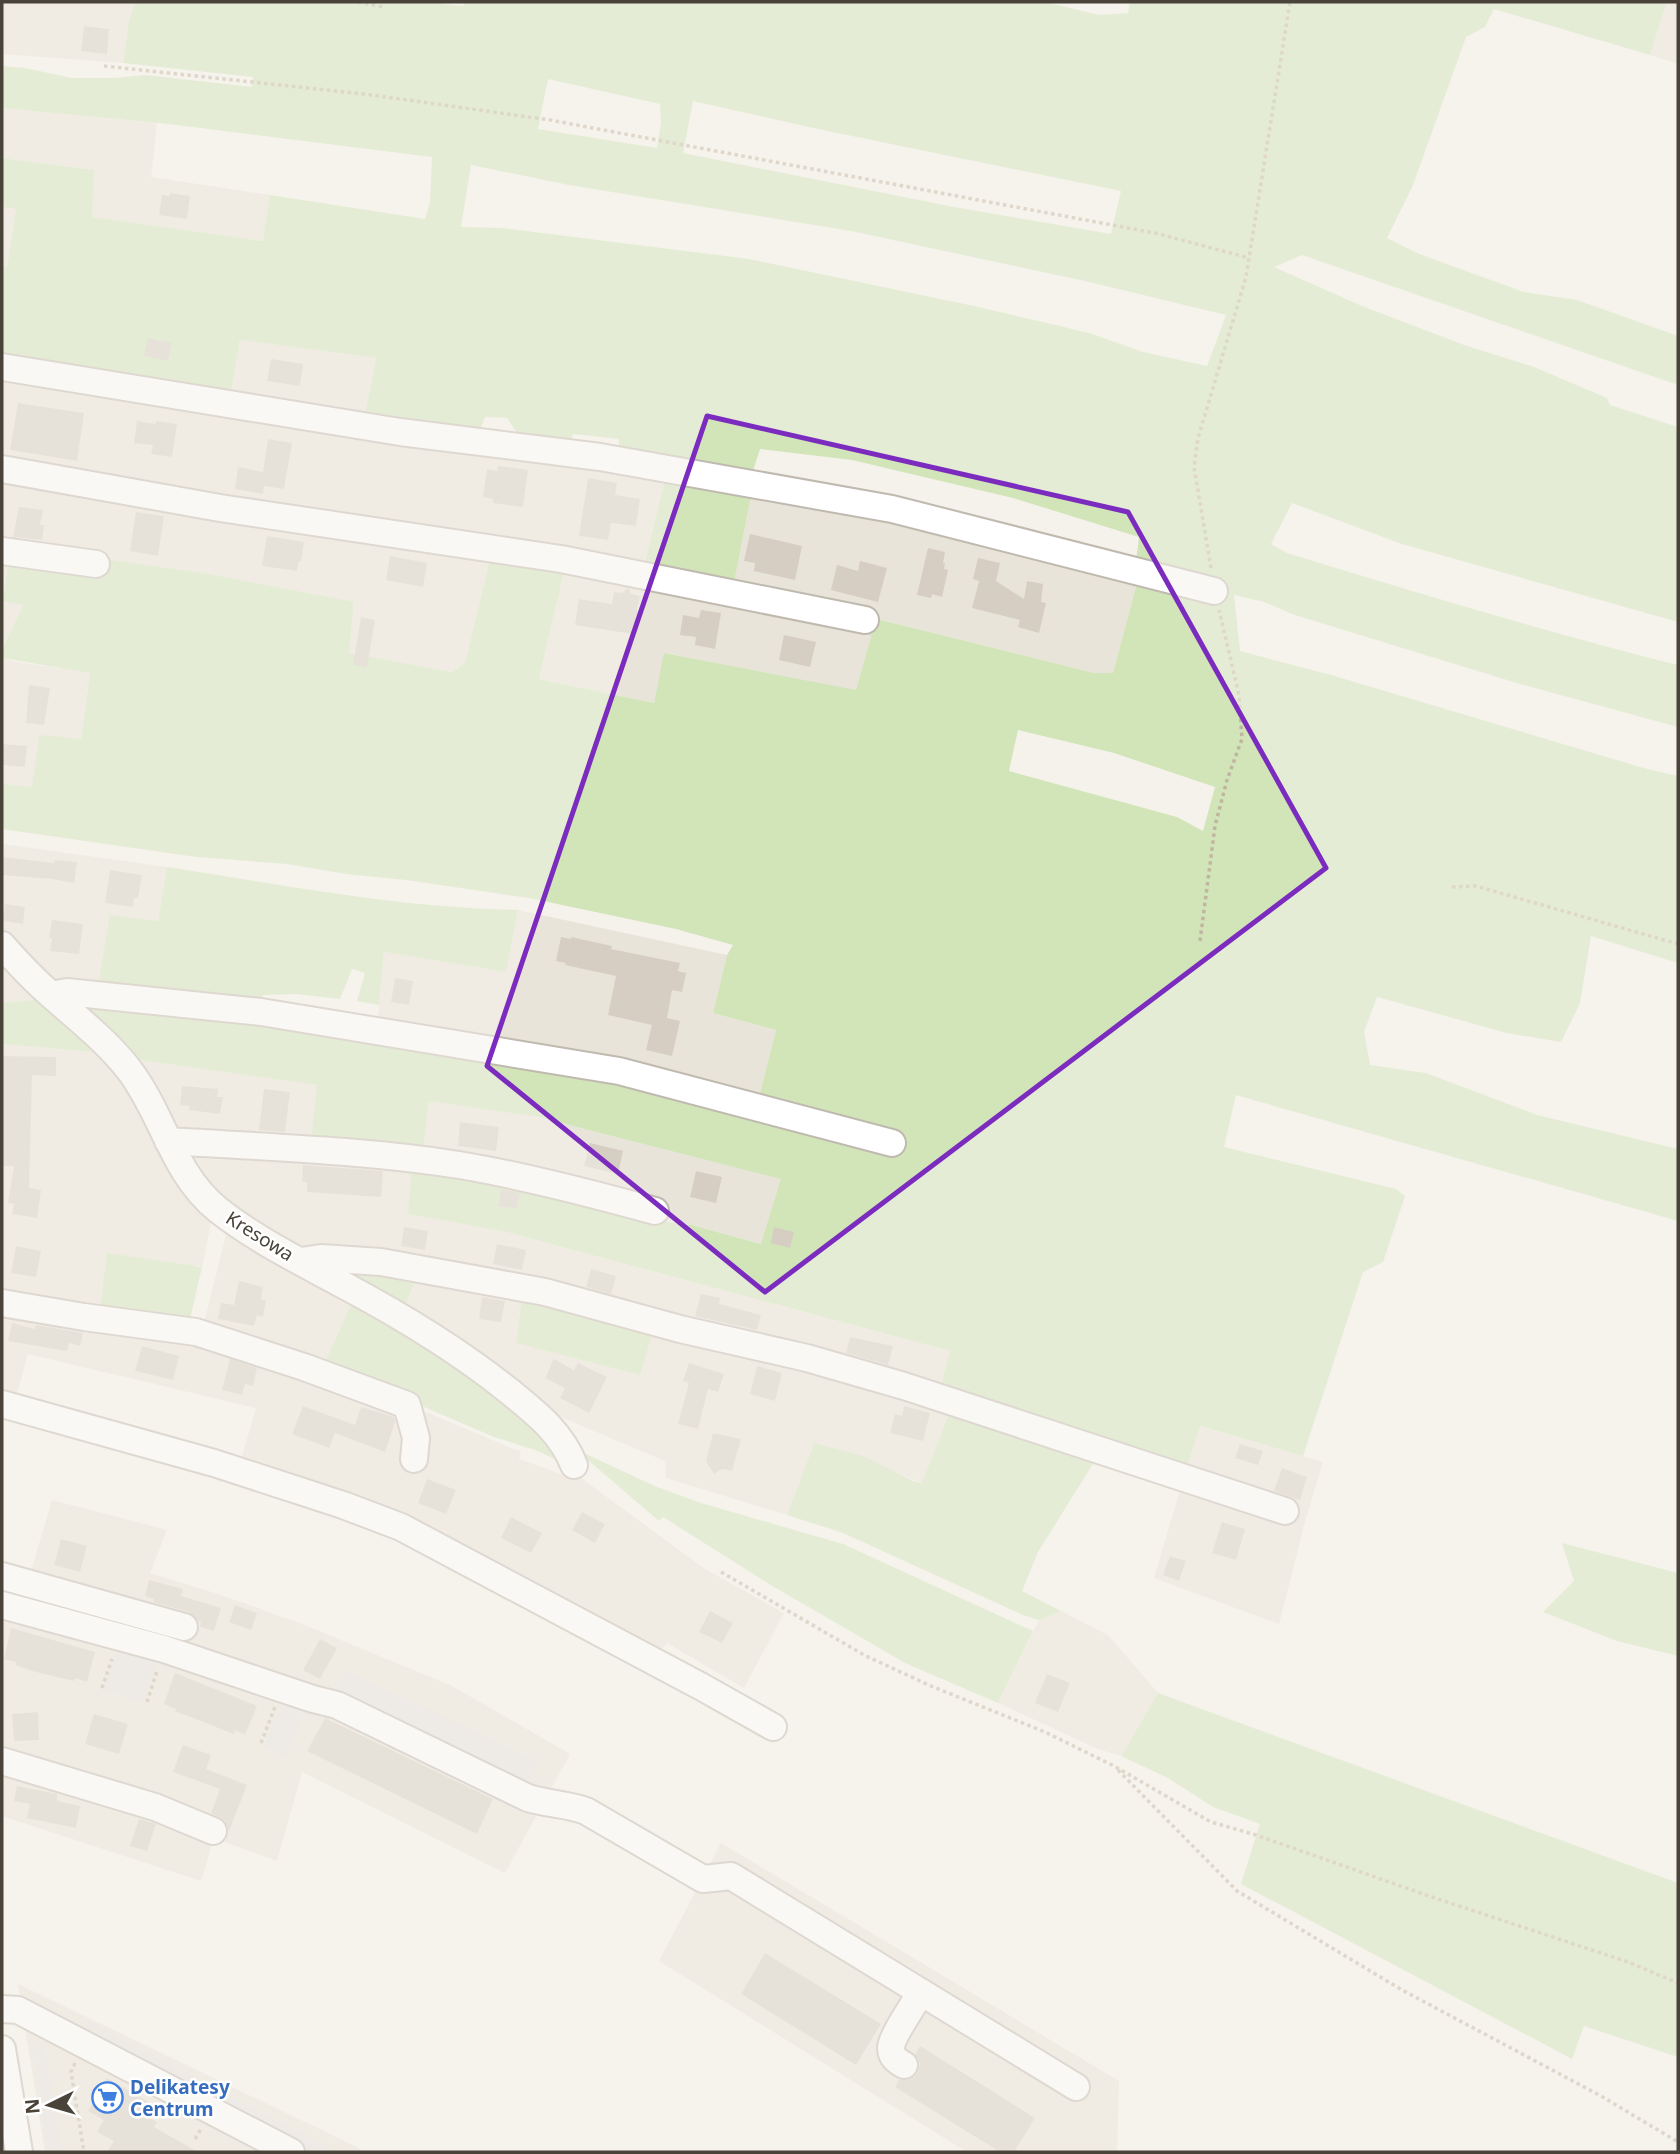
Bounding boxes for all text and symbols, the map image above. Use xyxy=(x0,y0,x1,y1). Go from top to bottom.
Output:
street label: Kresowa xyxy=(221,1205,299,1267)
north arrow xyxy=(14,2070,84,2140)
place label: Delikatesy Centrum xyxy=(130,2074,230,2122)
supermarket icon: Delikatesy Centrum xyxy=(90,2081,124,2115)
text: N xyxy=(18,2098,46,2115)

